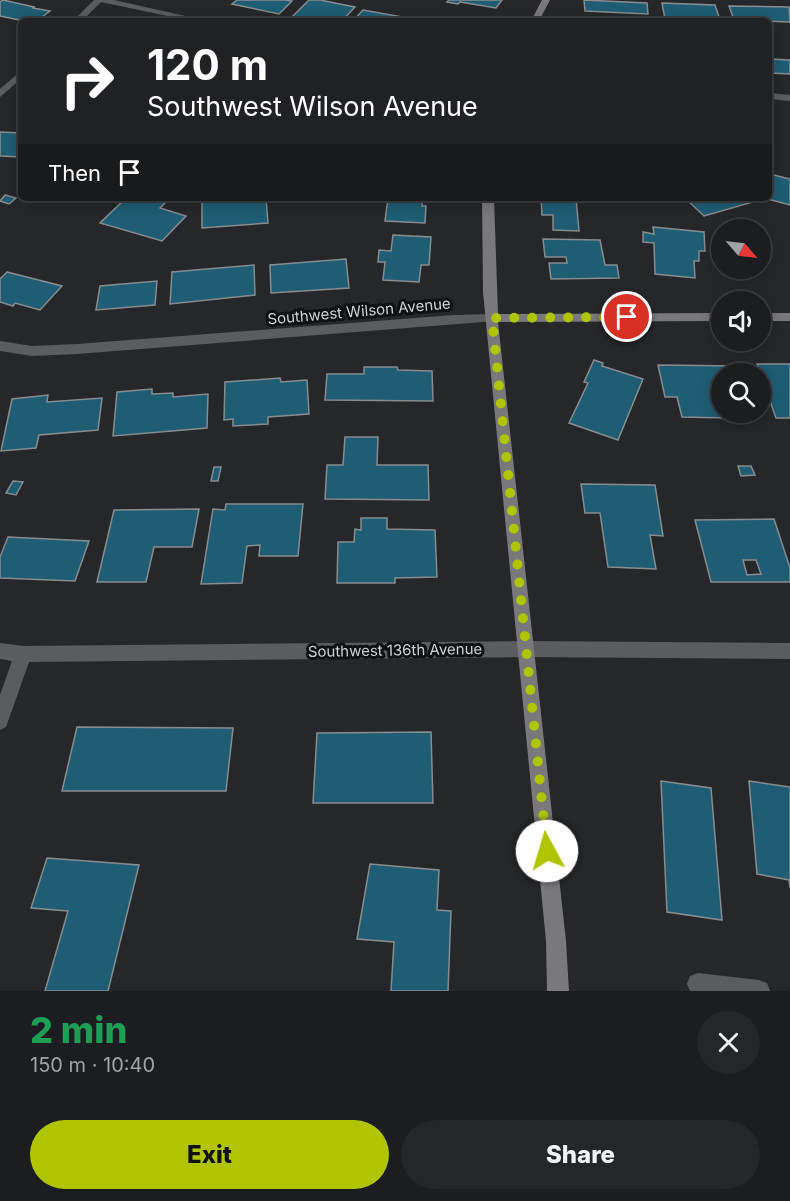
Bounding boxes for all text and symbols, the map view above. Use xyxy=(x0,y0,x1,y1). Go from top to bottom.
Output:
text: 120 m xyxy=(147,39,268,90)
icon: right xyxy=(48,42,126,120)
text: Southwest Wilson Avenue xyxy=(147,90,478,123)
icon: arrive xyxy=(113,156,146,189)
text: Then xyxy=(48,160,101,186)
north arrow xyxy=(711,219,771,279)
map controls xyxy=(711,219,771,423)
pin xyxy=(601,291,652,342)
button: sound xyxy=(711,291,771,351)
street label: Southwest Wilson Avenue xyxy=(267,294,451,328)
icon: arrive xyxy=(610,300,643,333)
button: search xyxy=(711,363,771,423)
street label: Southwest 136th Avenue xyxy=(308,639,482,661)
position arrow xyxy=(515,819,579,883)
text: 2 min xyxy=(30,1008,127,1052)
button: close xyxy=(697,1011,760,1074)
text: 150 m · 10:40 xyxy=(30,1053,155,1077)
button: Exit xyxy=(30,1120,389,1189)
button: Share xyxy=(401,1120,760,1189)

